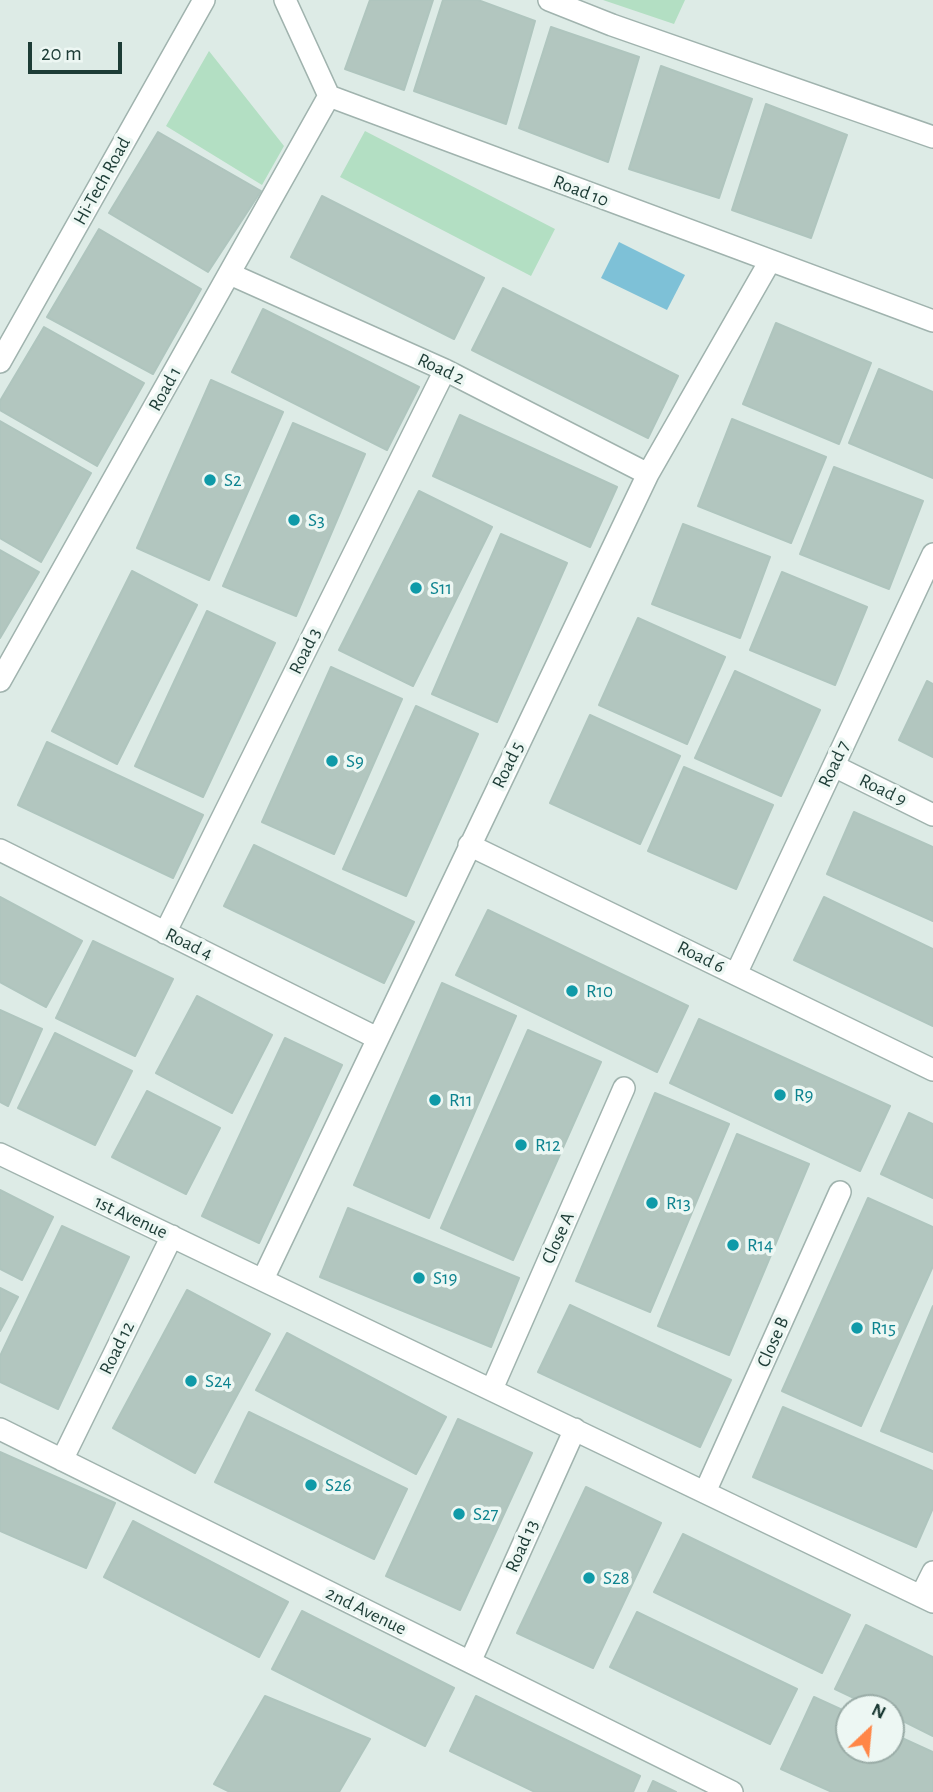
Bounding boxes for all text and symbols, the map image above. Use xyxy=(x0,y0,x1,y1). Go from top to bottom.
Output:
scale bar xyxy=(32,28,126,72)
text: 20 m xyxy=(41,43,82,64)
street label: Hi-Tech Road xyxy=(69,133,135,229)
street label: Road 10 xyxy=(550,170,612,212)
street label: Road 2 xyxy=(414,348,468,390)
street label: Road 1 xyxy=(144,363,186,415)
place label: S2 xyxy=(224,469,242,491)
marker: S2 xyxy=(202,472,218,488)
place label: S3 xyxy=(308,509,325,531)
marker: S3 xyxy=(286,512,302,528)
place label: S11 xyxy=(430,577,452,599)
marker: S11 xyxy=(408,580,424,596)
street label: Road 3 xyxy=(284,624,326,678)
street label: Road 7 xyxy=(813,737,855,791)
street label: Road 5 xyxy=(487,738,529,792)
place label: S9 xyxy=(346,750,364,772)
marker: S9 xyxy=(324,753,340,769)
street label: Road 9 xyxy=(856,769,910,811)
street label: Road 4 xyxy=(162,923,216,965)
street label: Road 6 xyxy=(674,936,728,978)
place label: R10 xyxy=(586,980,613,1002)
marker: R10 xyxy=(564,983,580,999)
place label: R9 xyxy=(794,1084,813,1106)
marker: R9 xyxy=(772,1087,788,1103)
place label: R11 xyxy=(449,1089,473,1111)
marker: R11 xyxy=(427,1092,443,1108)
place label: R12 xyxy=(535,1134,561,1156)
marker: R12 xyxy=(513,1137,529,1153)
street label: 1st Avenue xyxy=(91,1190,171,1244)
place label: R13 xyxy=(666,1192,691,1214)
marker: R13 xyxy=(644,1195,660,1211)
street label: Close A xyxy=(537,1209,579,1267)
place label: R14 xyxy=(747,1234,773,1256)
marker: R14 xyxy=(725,1237,741,1253)
place label: S19 xyxy=(433,1267,457,1289)
marker: S19 xyxy=(411,1270,427,1286)
street label: Close B xyxy=(752,1313,794,1371)
place label: R15 xyxy=(871,1317,896,1339)
street label: Road 12 xyxy=(94,1318,140,1378)
marker: R15 xyxy=(849,1320,865,1336)
place label: S24 xyxy=(205,1370,232,1392)
marker: S24 xyxy=(183,1373,199,1389)
place label: S26 xyxy=(325,1474,352,1496)
marker: S26 xyxy=(303,1477,319,1493)
place label: S27 xyxy=(473,1503,499,1525)
marker: S27 xyxy=(451,1506,467,1522)
street label: Road 13 xyxy=(500,1516,544,1576)
place label: S28 xyxy=(603,1567,630,1589)
marker: S28 xyxy=(581,1570,597,1586)
street label: 2nd Avenue xyxy=(322,1582,410,1640)
north arrow xyxy=(835,1694,905,1764)
text: N xyxy=(868,1700,889,1723)

